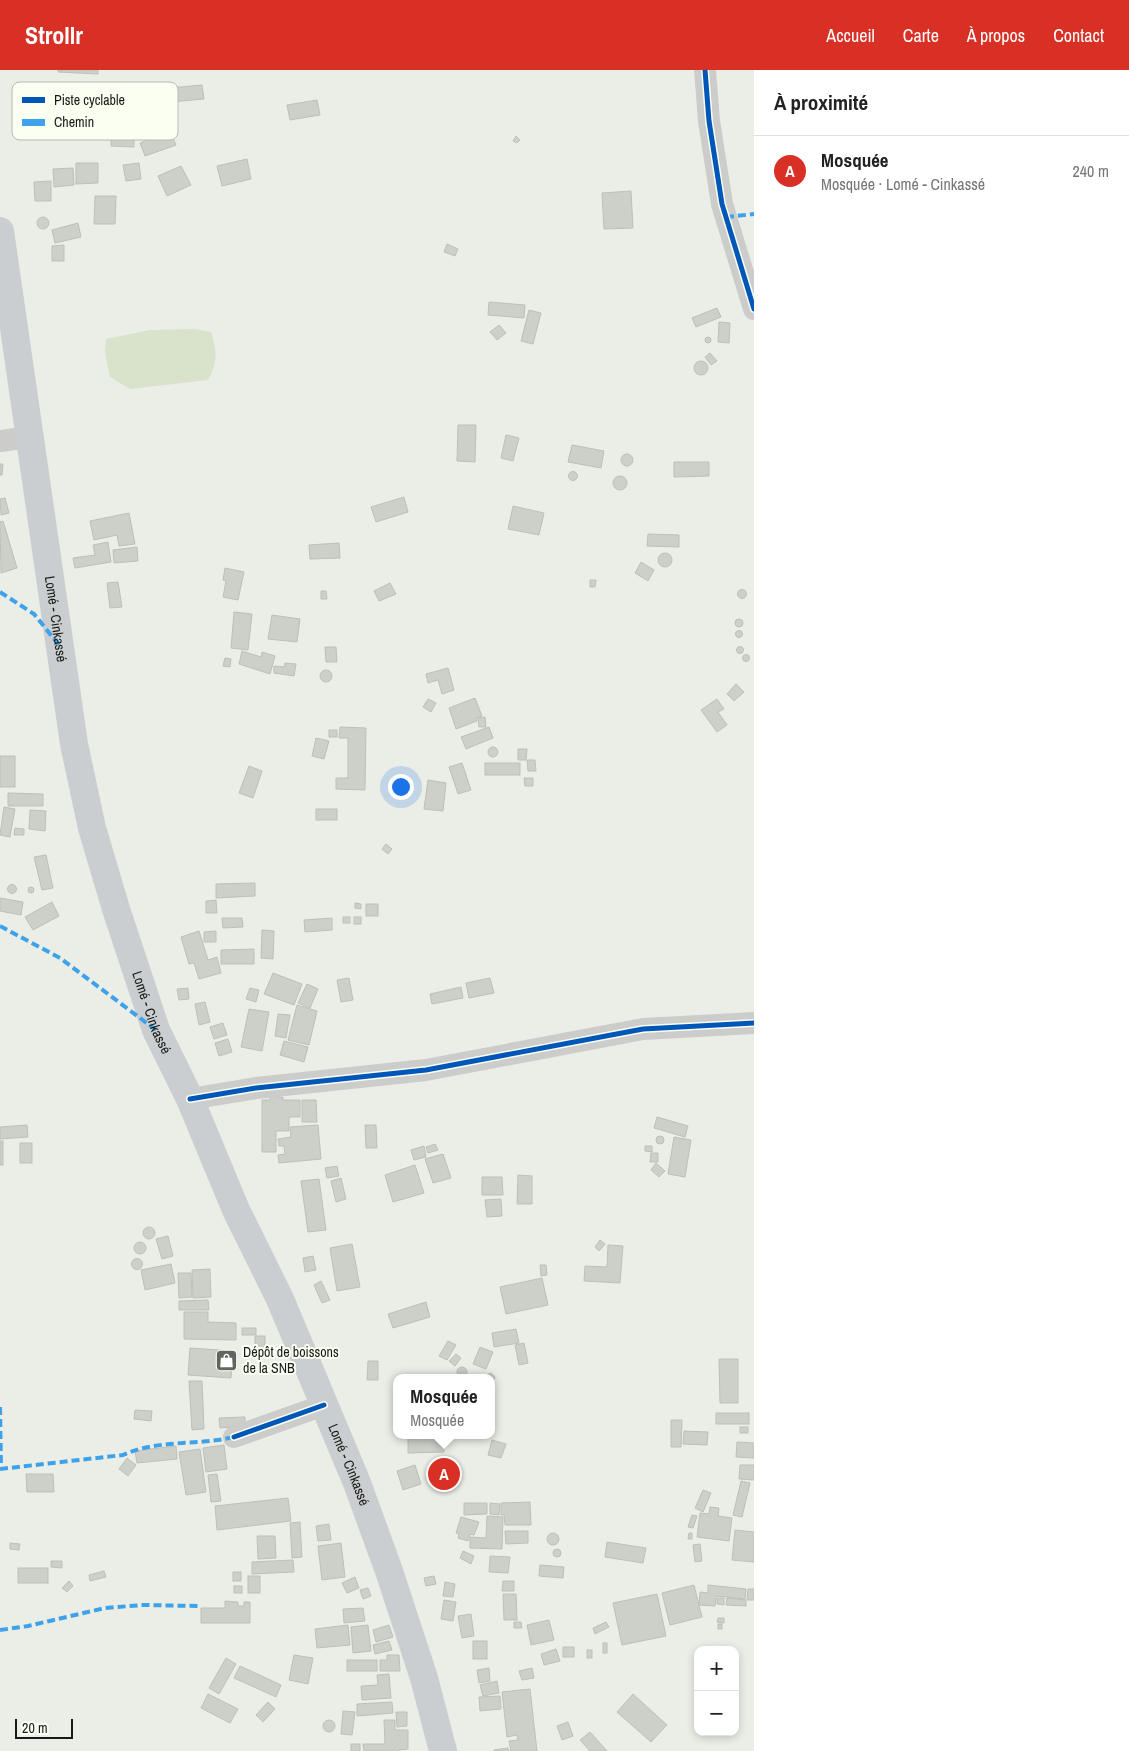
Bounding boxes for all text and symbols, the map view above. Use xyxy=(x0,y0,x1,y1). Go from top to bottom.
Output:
text: Strollr xyxy=(25,19,83,51)
text: Accueil xyxy=(826,23,875,48)
text: Carte xyxy=(903,23,939,48)
text: À propos xyxy=(967,23,1025,48)
text: Contact xyxy=(1053,23,1104,48)
legend xyxy=(12,82,178,140)
text: À proximité xyxy=(774,88,868,117)
text: Piste cyclable xyxy=(54,91,125,109)
text: Chemin xyxy=(54,113,94,131)
text: Mosquée xyxy=(821,147,889,173)
text: A xyxy=(785,160,795,182)
text: 240 m xyxy=(1073,160,1109,182)
text: Mosquée · Lomé - Cinkassé xyxy=(821,173,985,195)
street label: Lomé - Cinkassé xyxy=(41,575,71,663)
your location xyxy=(388,774,414,800)
street label: Lomé - Cinkassé xyxy=(128,969,175,1057)
place label: Dépôt de boissons de la SNB xyxy=(243,1343,339,1377)
shop icon: Dépôt de boissons de la SNB xyxy=(215,1348,239,1372)
popup xyxy=(393,1374,495,1439)
text: Mosquée xyxy=(410,1383,478,1409)
text: Mosquée xyxy=(410,1409,464,1431)
street label: Lomé - Cinkassé xyxy=(324,1421,373,1508)
pin: A xyxy=(428,1455,460,1493)
map controls xyxy=(694,1646,739,1736)
button: + xyxy=(694,1646,739,1691)
button: − xyxy=(694,1691,739,1736)
scale bar xyxy=(15,1716,72,1739)
text: 20 m xyxy=(22,1719,48,1737)

